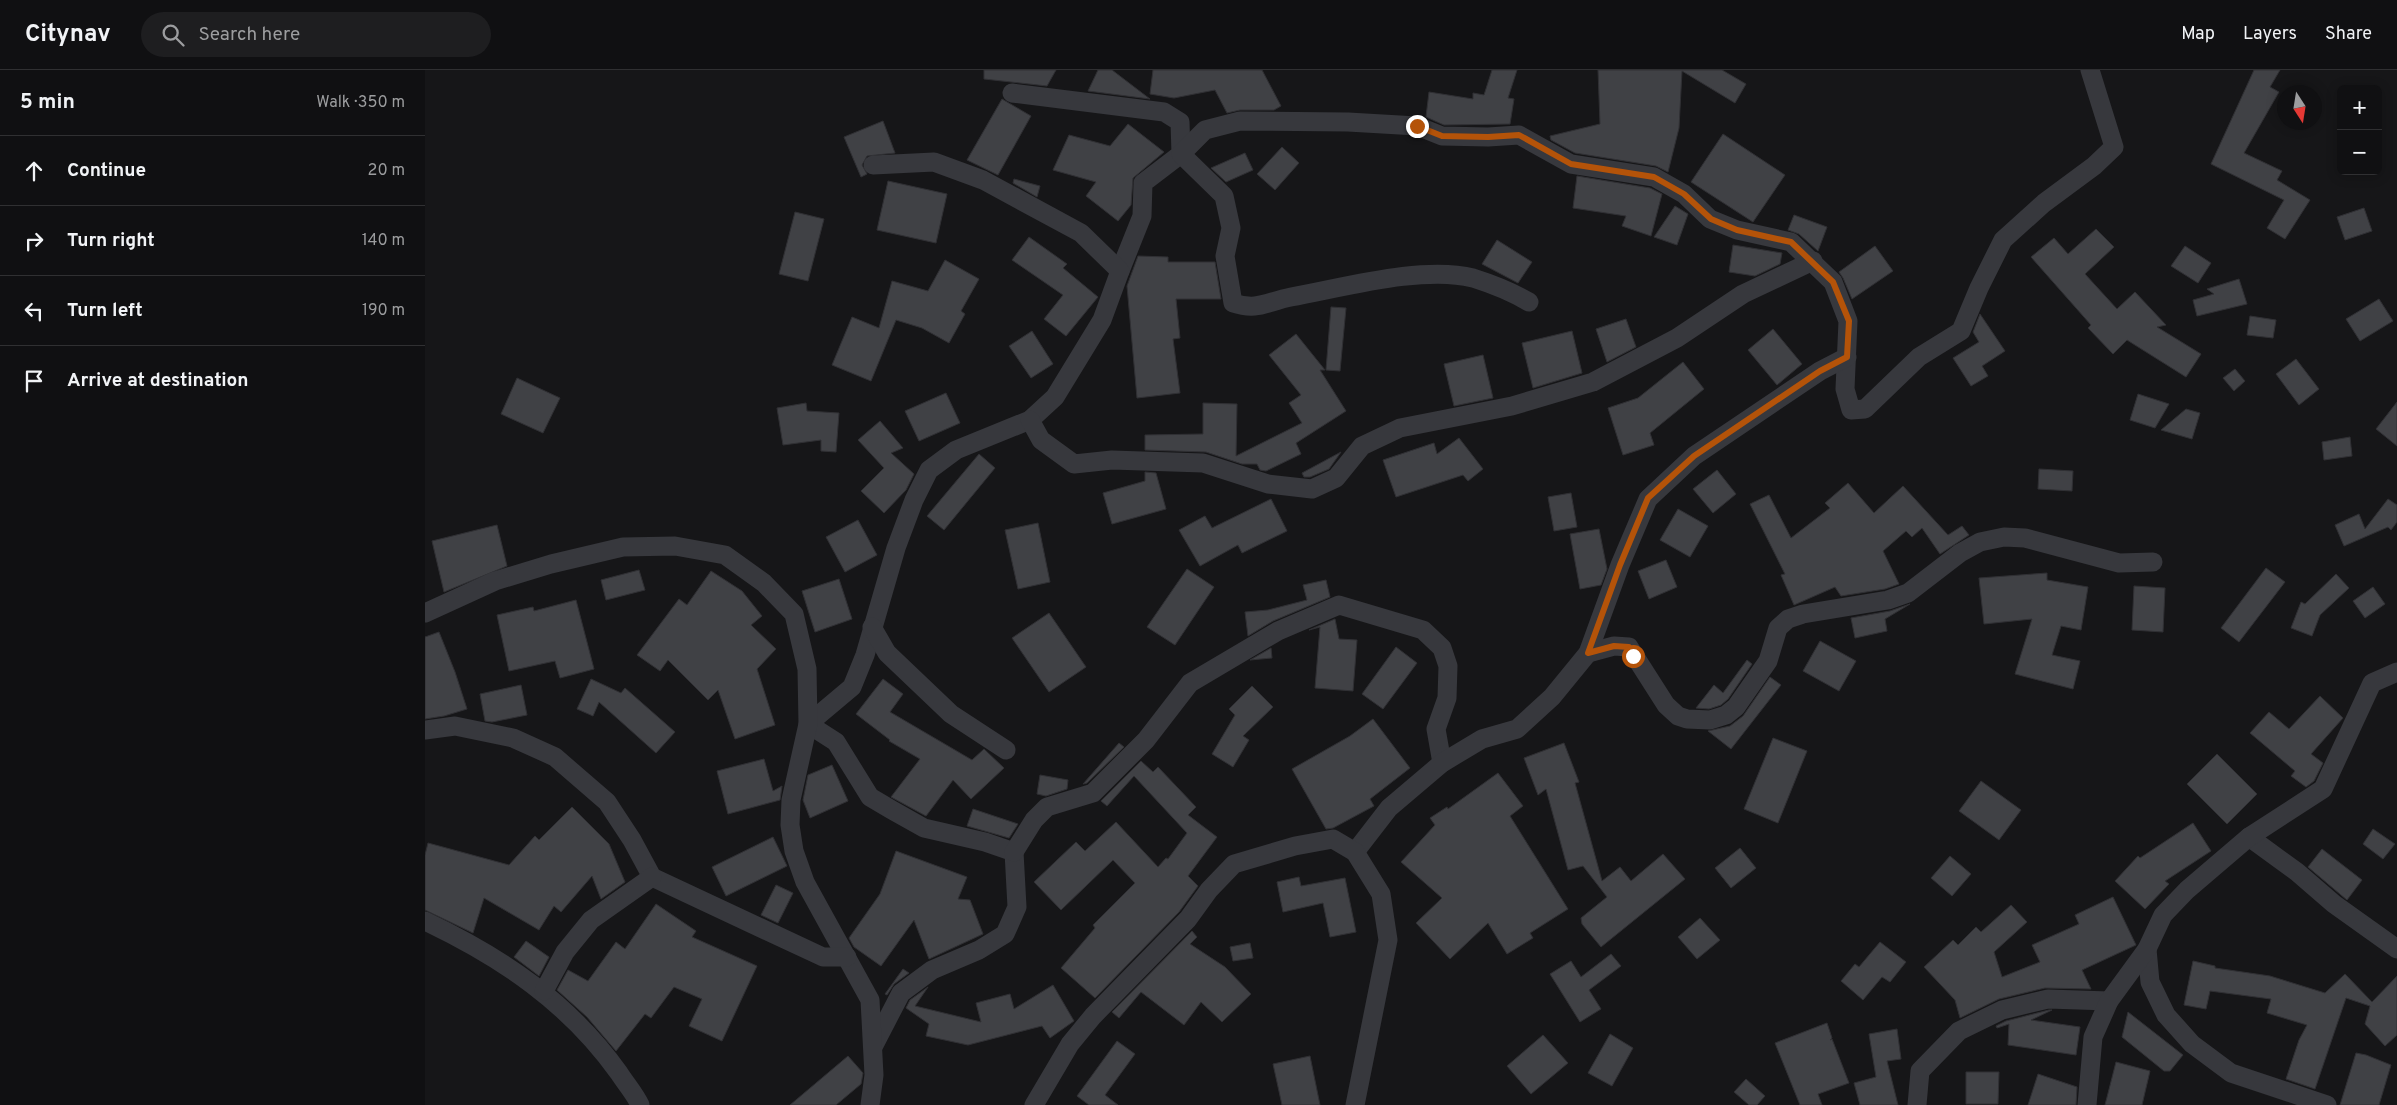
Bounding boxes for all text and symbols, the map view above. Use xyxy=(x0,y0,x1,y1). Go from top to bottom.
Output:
search box xyxy=(141,12,491,57)
text: Citynav xyxy=(25,20,111,50)
icon: search xyxy=(159,21,187,49)
text: Search here xyxy=(199,23,300,47)
text: Map xyxy=(2181,23,2215,46)
text: Layers xyxy=(2243,23,2297,46)
text: Share xyxy=(2325,23,2372,46)
north arrow xyxy=(2277,85,2322,130)
map controls xyxy=(2337,85,2382,175)
button: + xyxy=(2337,85,2382,130)
text: 5 min xyxy=(20,89,75,116)
text: Walk · 350 m xyxy=(316,93,405,113)
route end xyxy=(1406,115,1429,138)
button: − xyxy=(2337,130,2382,175)
icon: ahead xyxy=(20,157,48,185)
text: Continue xyxy=(67,159,146,183)
text: 20 m xyxy=(368,161,405,181)
icon: right xyxy=(20,227,48,255)
text: Turn right xyxy=(67,229,155,253)
text: 140 m xyxy=(362,231,405,251)
icon: left xyxy=(20,297,48,325)
text: Turn left xyxy=(67,299,143,323)
text: 190 m xyxy=(362,301,405,321)
icon: arrive xyxy=(20,367,48,395)
text: Arrive at destination xyxy=(67,369,248,393)
route start xyxy=(1622,645,1645,668)

